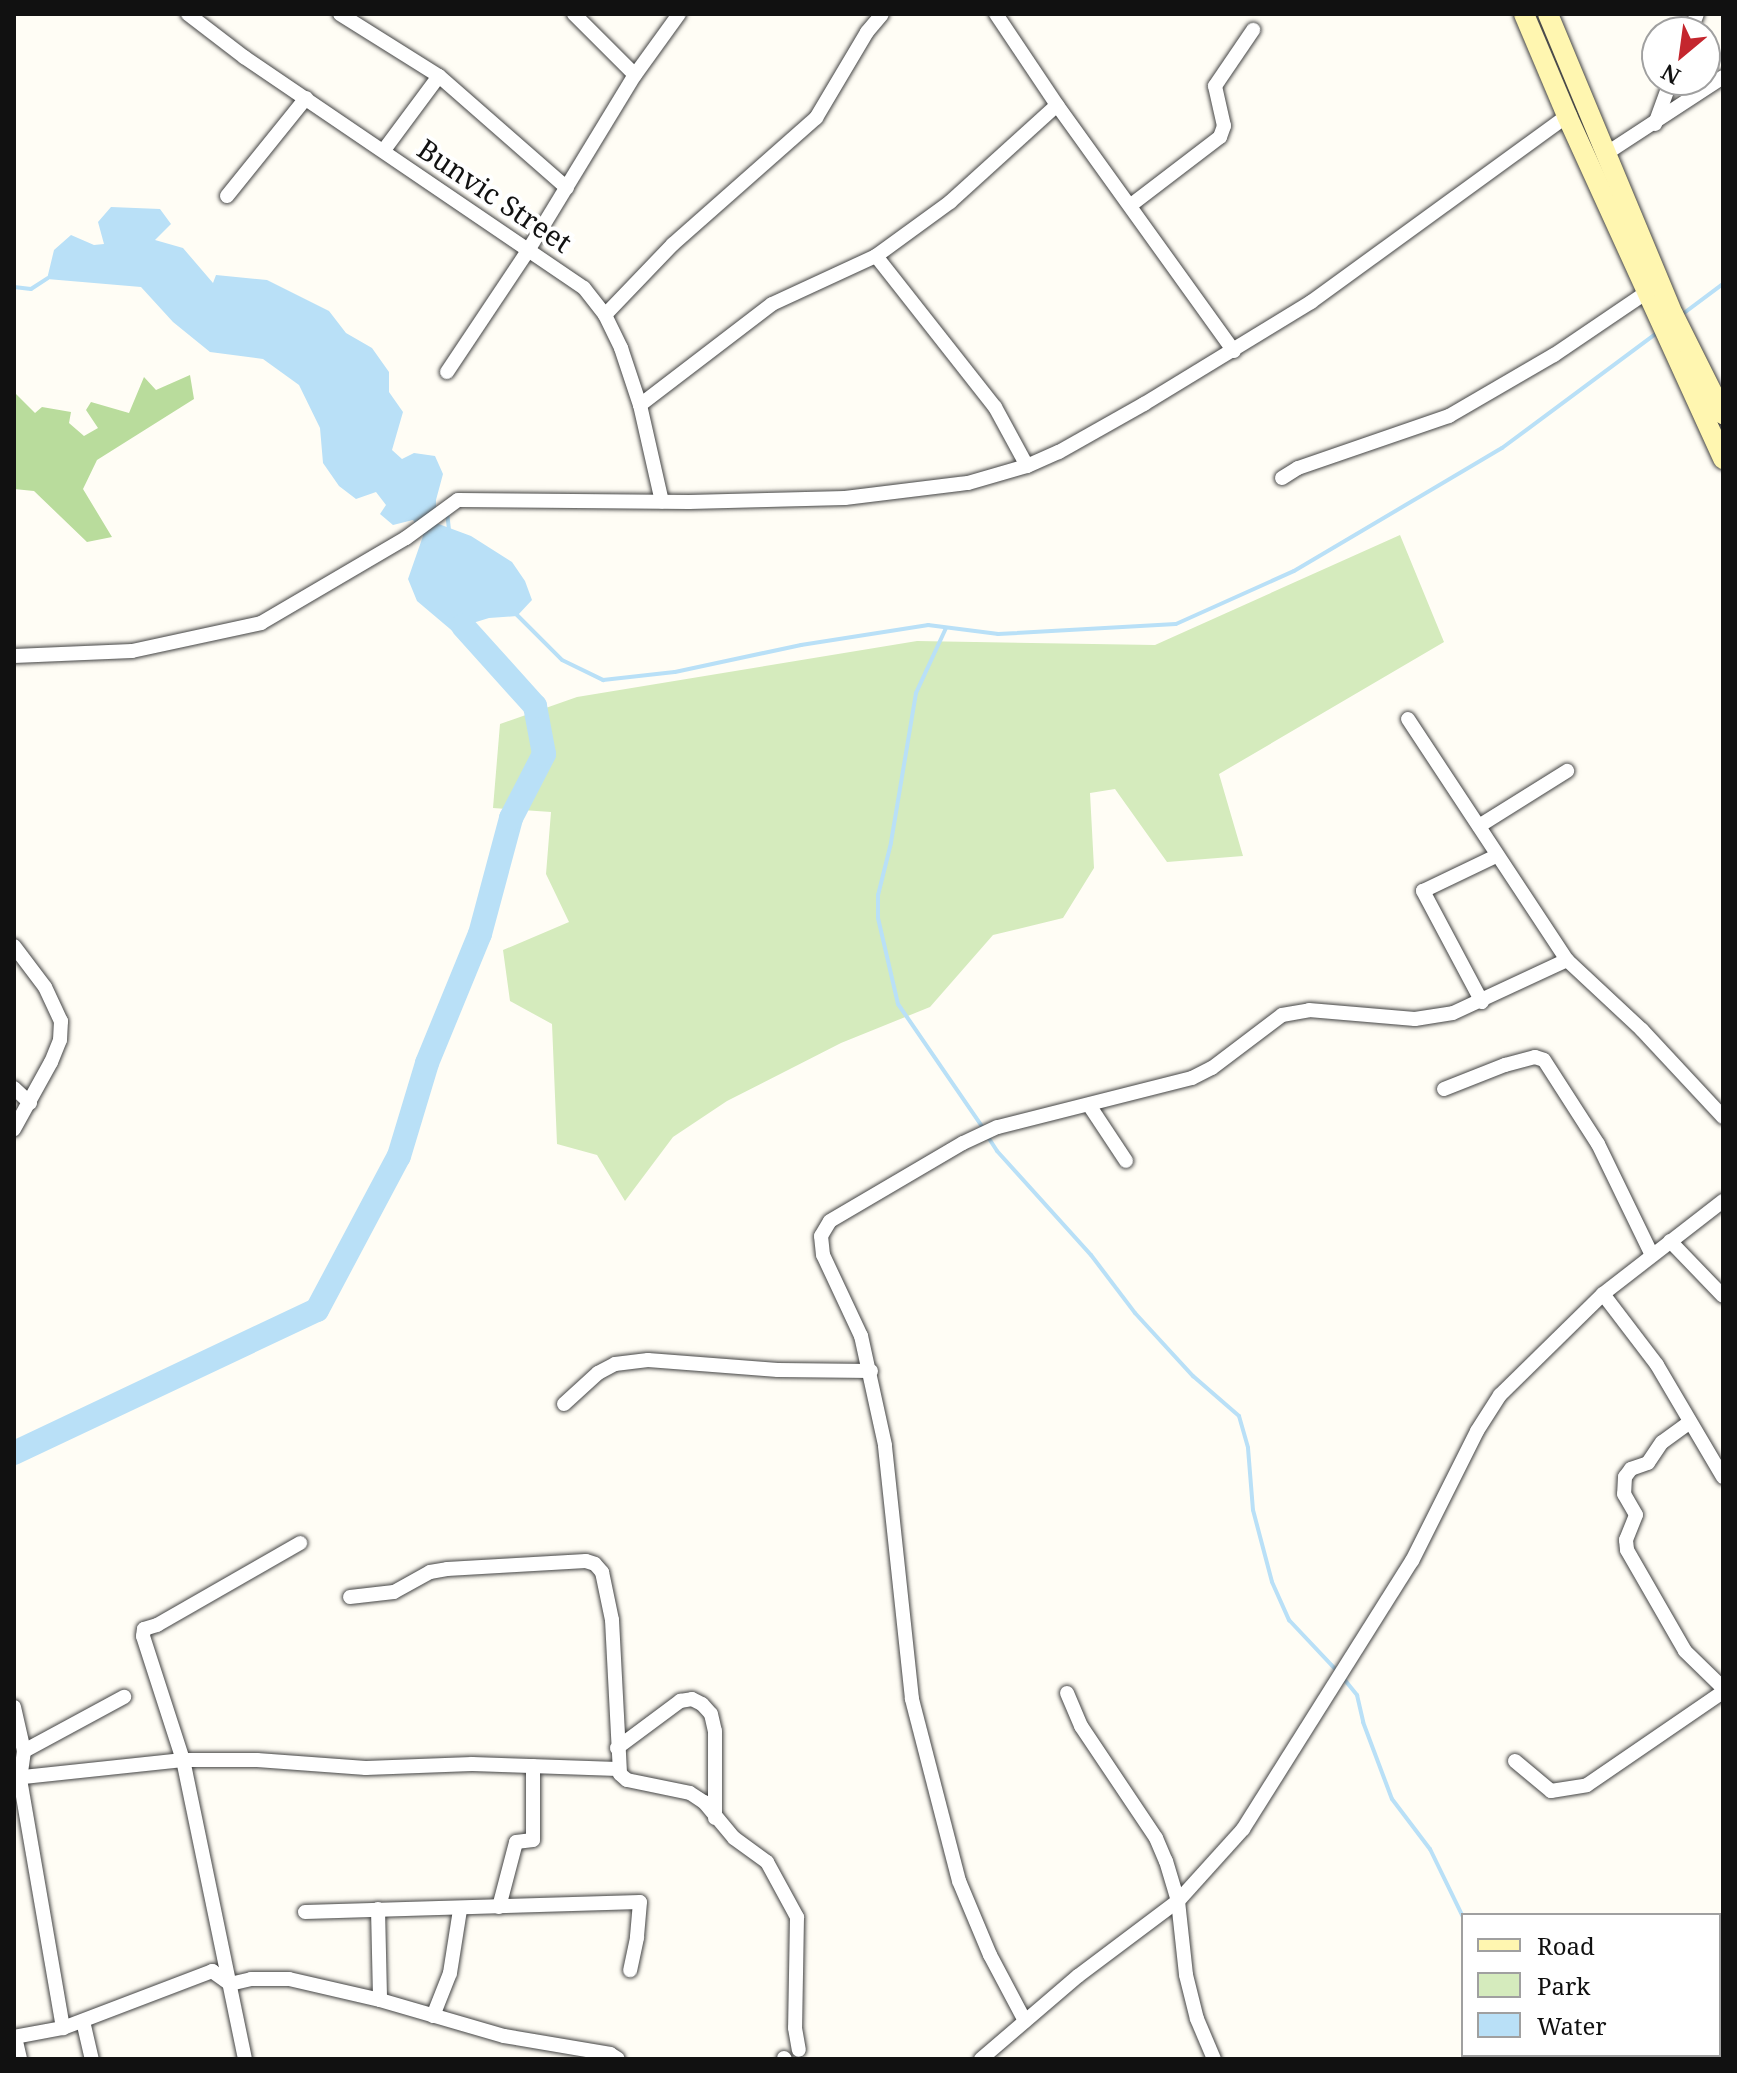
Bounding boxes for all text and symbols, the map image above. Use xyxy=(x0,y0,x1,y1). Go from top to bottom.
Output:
north arrow xyxy=(1641,16,1721,96)
text: N xyxy=(1655,58,1685,93)
street label: Bunvic Street xyxy=(412,131,578,259)
legend xyxy=(1461,1913,1721,2057)
text: Road xyxy=(1537,1929,1595,1962)
text: Park xyxy=(1537,1969,1590,2002)
text: Water xyxy=(1537,2009,1607,2042)

